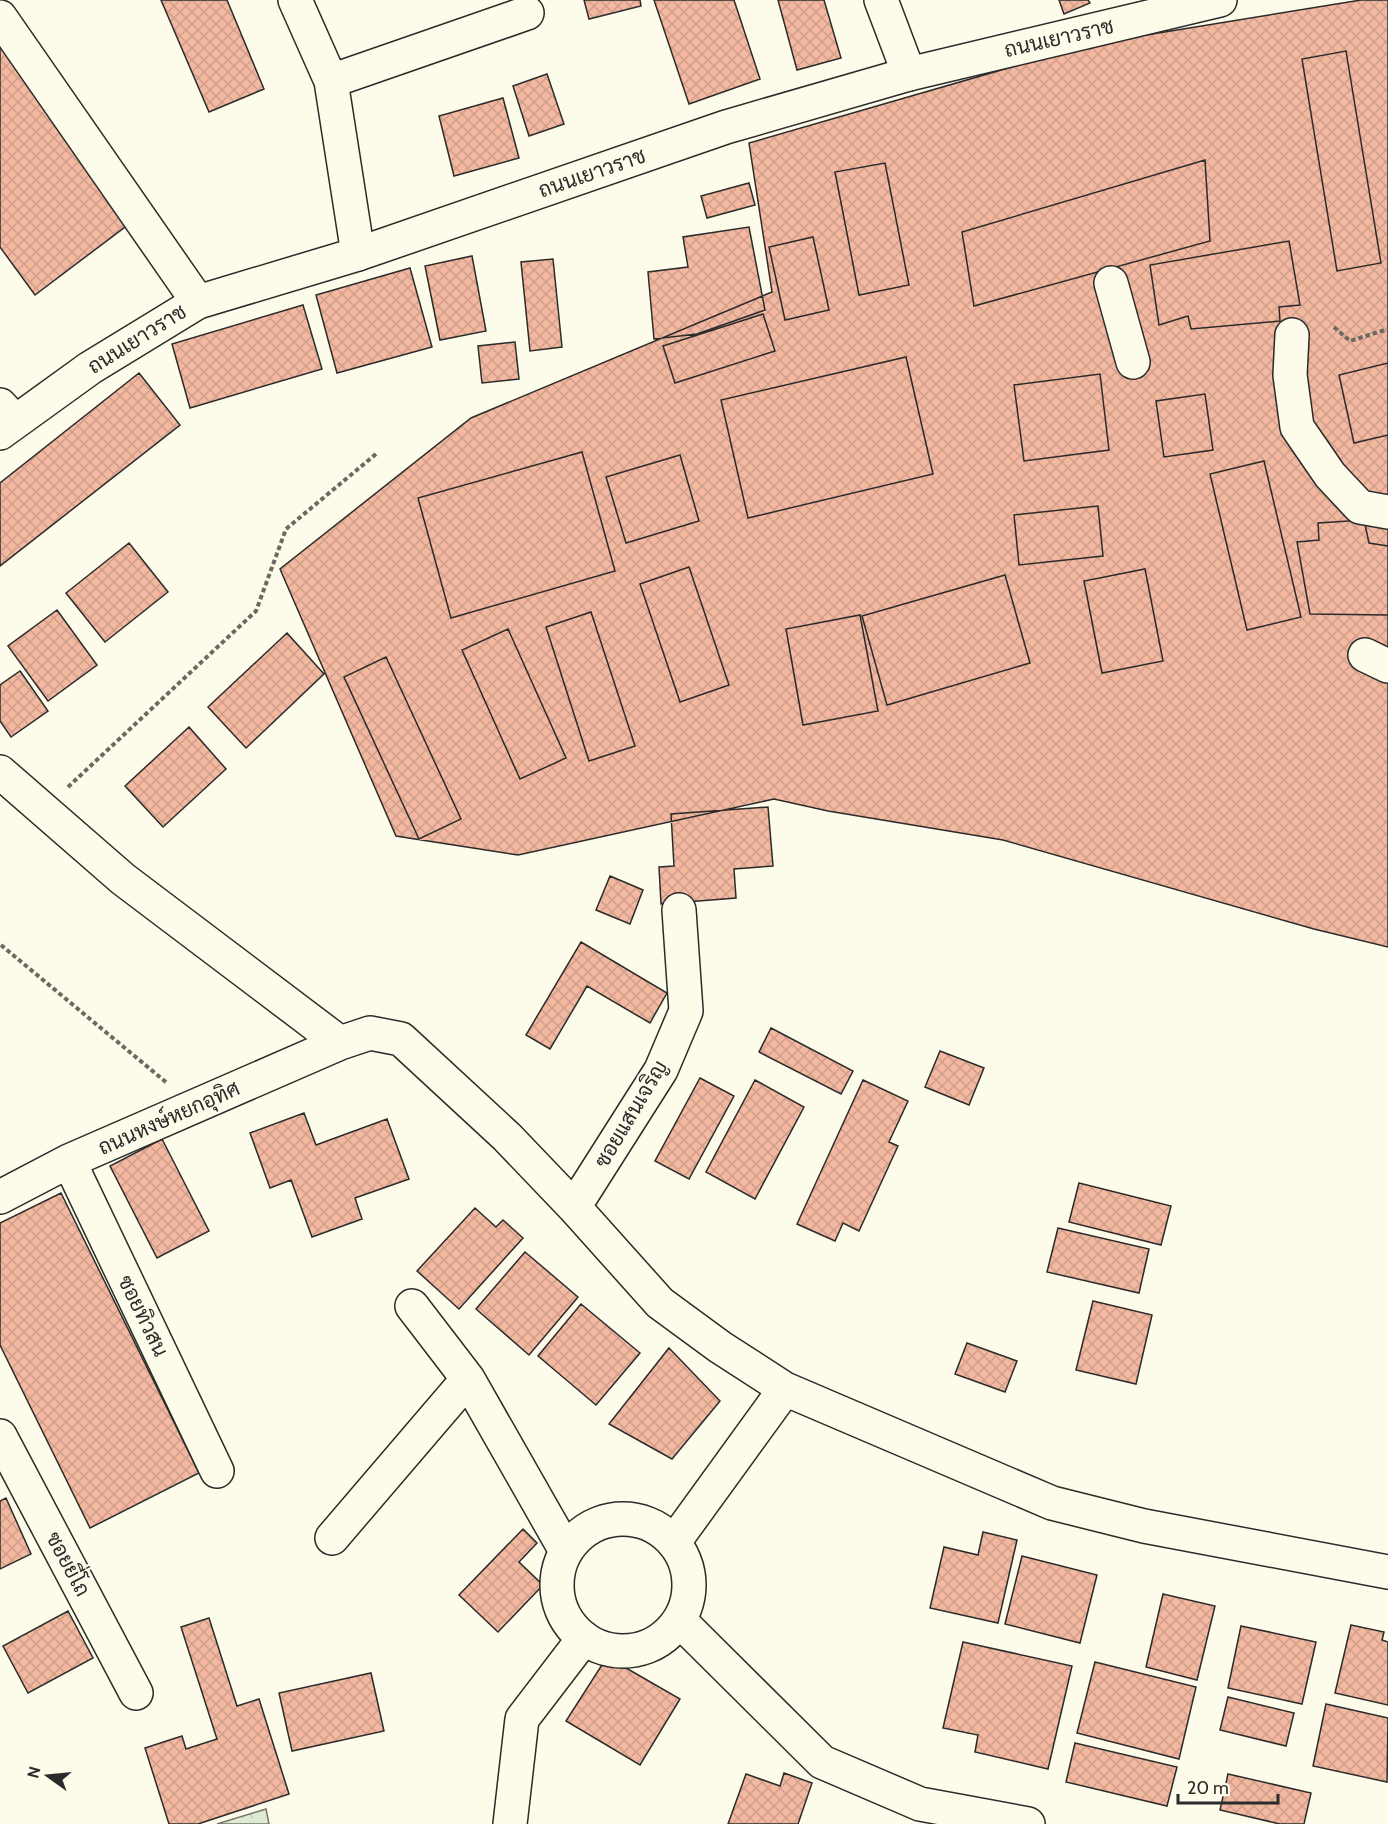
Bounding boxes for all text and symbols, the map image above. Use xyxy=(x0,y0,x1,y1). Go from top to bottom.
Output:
street label: ถนนเยาวราช xyxy=(1002,13,1116,62)
street label: ถนนเยาวราช xyxy=(535,143,649,202)
street label: ถนนเยาวราช xyxy=(83,298,191,379)
street label: ซอยแสนเจริญ xyxy=(589,1056,672,1172)
street label: ถนนหงษ์หยกอุทิศ xyxy=(94,1074,244,1162)
street label: ซอยทิวสน xyxy=(113,1271,174,1361)
street label: ซอยยี่โถ xyxy=(41,1524,102,1600)
north arrow xyxy=(18,1746,78,1806)
text: N xyxy=(23,1764,45,1780)
scale bar xyxy=(1178,1767,1278,1805)
text: 20 m xyxy=(1187,1777,1229,1799)

